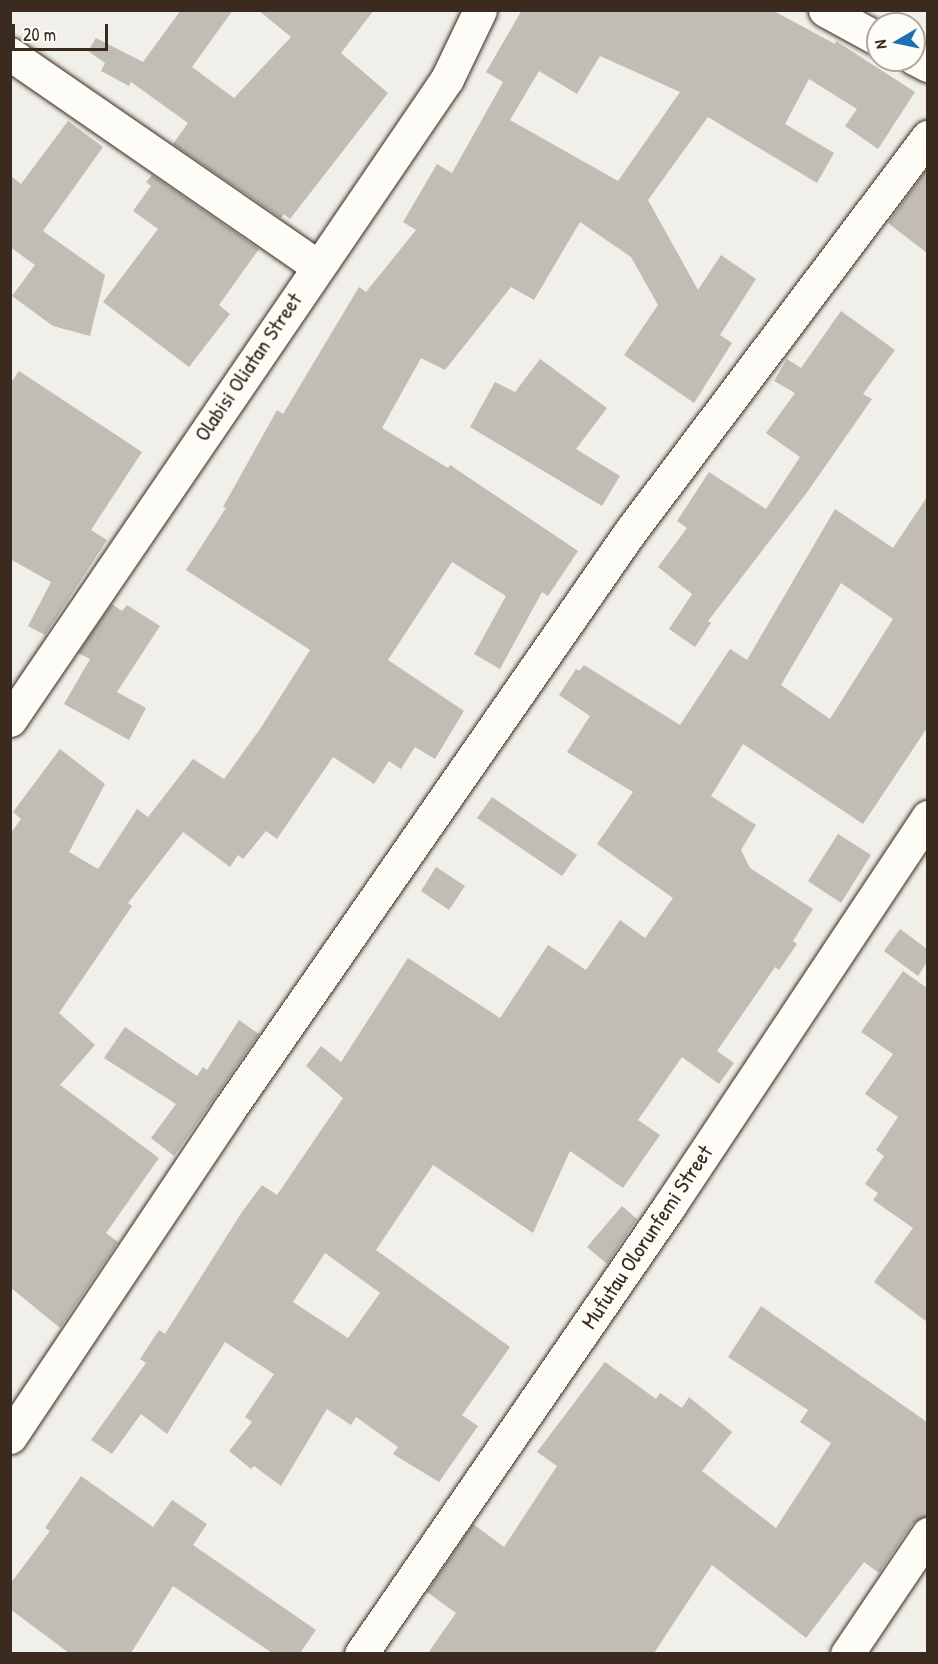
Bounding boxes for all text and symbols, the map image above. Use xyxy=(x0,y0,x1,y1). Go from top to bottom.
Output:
scale bar xyxy=(15,12,111,50)
north arrow xyxy=(866,12,926,72)
text: 20 m xyxy=(23,22,56,47)
text: N xyxy=(869,39,892,50)
street label: Olabisi Oliatan Street xyxy=(189,288,307,446)
street label: Mufutau Olorunfemi Street xyxy=(576,1140,718,1334)

